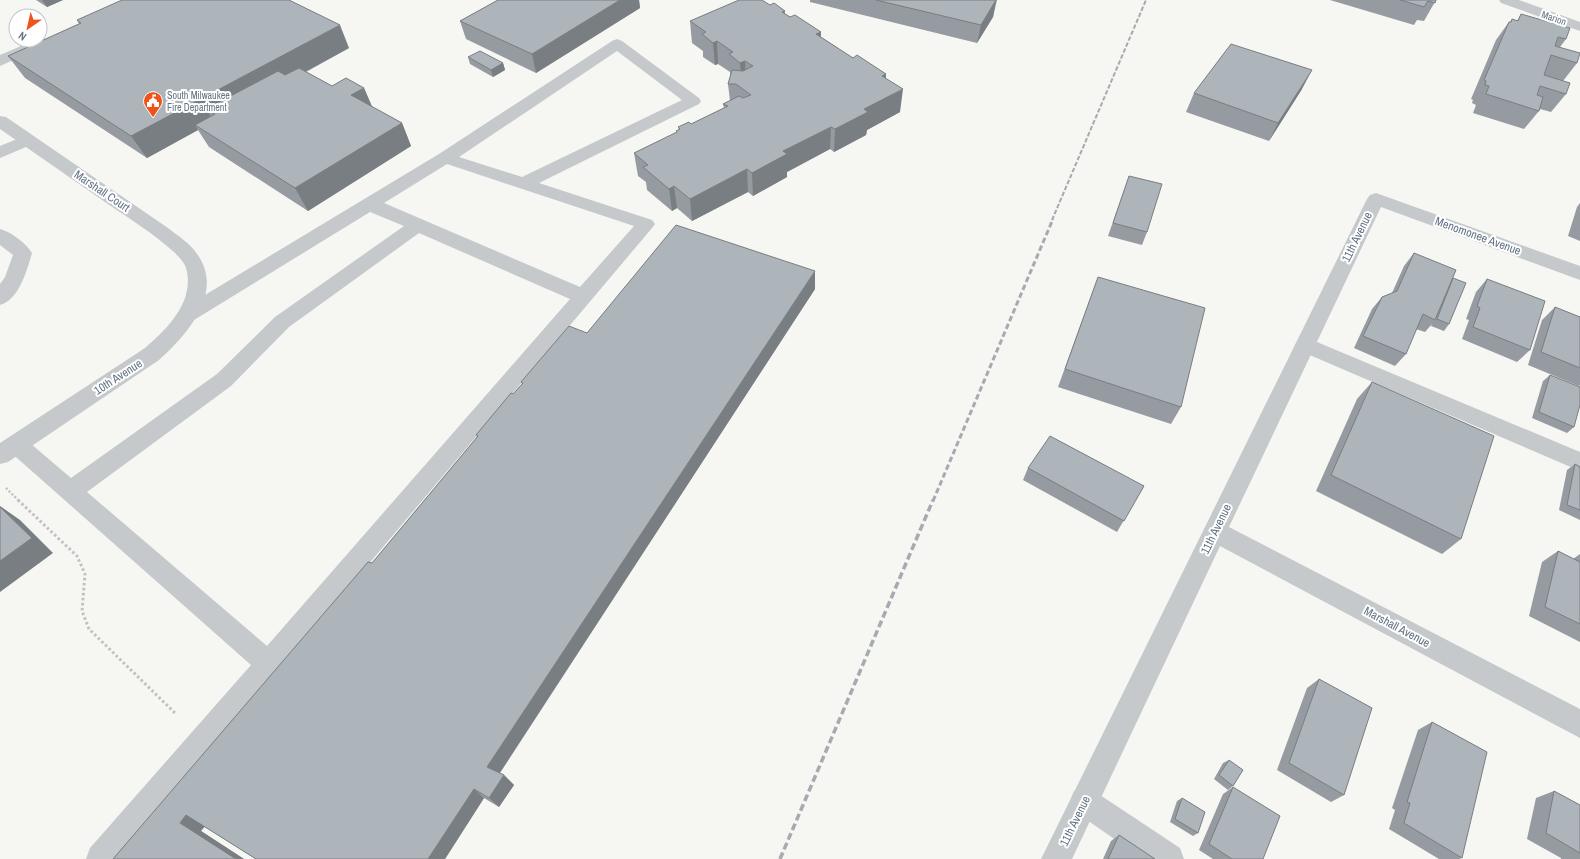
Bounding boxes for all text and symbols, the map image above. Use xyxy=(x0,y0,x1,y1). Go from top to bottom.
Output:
north arrow xyxy=(8,8,48,48)
street label: Marion xyxy=(1540,8,1568,28)
text: N xyxy=(16,29,29,44)
place label: South Milwaukee Fire Department xyxy=(167,89,230,114)
public building icon: South Milwaukee Fire Department xyxy=(142,90,164,118)
street label: Marshall Court xyxy=(71,166,133,216)
street label: 11th Avenue xyxy=(1338,209,1376,265)
street label: Menomonee Avenue xyxy=(1433,213,1523,259)
street label: 10th Avenue xyxy=(91,355,145,399)
street label: 11th Avenue xyxy=(1197,501,1235,557)
street label: Marshall Avenue xyxy=(1361,603,1433,651)
street label: 11th Avenue xyxy=(1056,793,1094,849)

